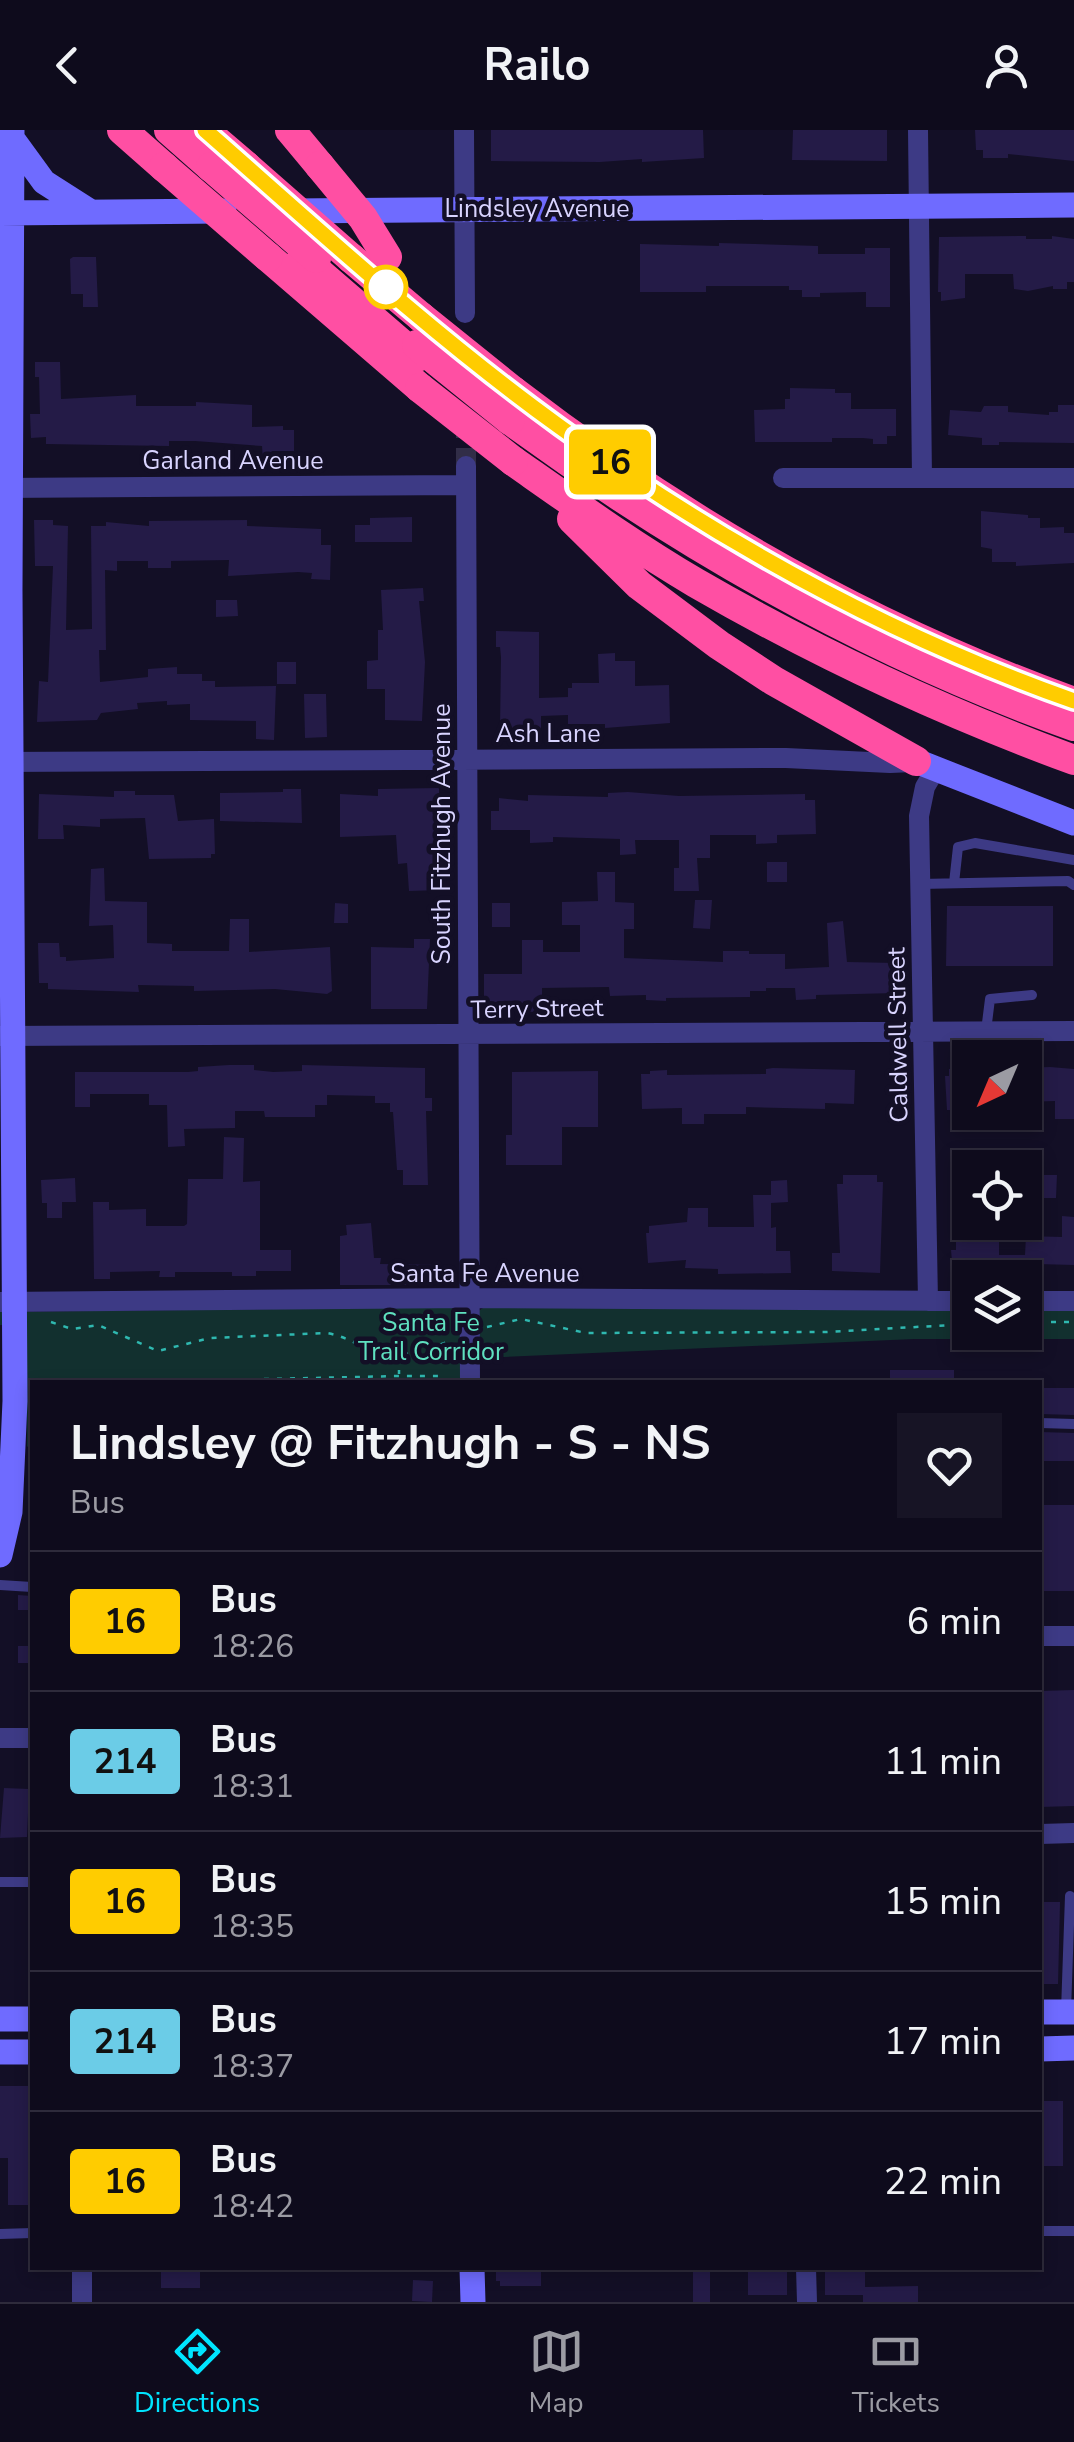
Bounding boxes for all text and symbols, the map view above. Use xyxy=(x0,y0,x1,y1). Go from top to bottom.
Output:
text: Railo xyxy=(484,35,590,96)
icon: back xyxy=(40,38,95,93)
icon: person xyxy=(979,38,1034,93)
street label: Lindsley Avenue xyxy=(445,192,629,226)
unlabelled marker xyxy=(365,266,407,308)
line badge: 16 xyxy=(565,430,655,494)
text: 16 xyxy=(589,439,631,486)
street label: Garland Avenue xyxy=(142,444,324,478)
street label: South Fitzhugh Avenue xyxy=(425,703,459,965)
street label: Ash Lane xyxy=(495,717,601,751)
street label: Caldwell Street xyxy=(879,947,917,1123)
street label: Terry Street xyxy=(470,991,604,1027)
north arrow xyxy=(952,1040,1042,1130)
map controls xyxy=(952,1040,1042,1350)
button: locate xyxy=(952,1150,1042,1240)
street label: Santa Fe Avenue xyxy=(390,1257,580,1291)
button: layers xyxy=(952,1260,1042,1350)
park label: Santa Fe Trail Corridor xyxy=(358,1306,504,1369)
text: Lindsley @ Fitzhugh - S - NS xyxy=(70,1410,710,1476)
button: heart xyxy=(897,1413,1002,1518)
text: Bus xyxy=(70,1481,125,1524)
text: Bus xyxy=(210,1574,277,1625)
text: 6 min xyxy=(907,1596,1002,1647)
text: 16 xyxy=(104,1598,146,1645)
text: 18:26 xyxy=(210,1625,294,1668)
text: Bus xyxy=(210,1714,277,1765)
text: 11 min xyxy=(884,1736,1002,1787)
text: 214 xyxy=(93,1738,157,1785)
text: 18:31 xyxy=(210,1765,294,1808)
text: Bus xyxy=(210,1854,277,1905)
text: 15 min xyxy=(884,1876,1002,1927)
text: 16 xyxy=(104,1878,146,1925)
text: 18:35 xyxy=(210,1905,294,1948)
text: Bus xyxy=(210,1994,277,2045)
text: 17 min xyxy=(884,2016,1002,2067)
text: 214 xyxy=(93,2018,157,2065)
text: 18:37 xyxy=(210,2045,294,2088)
text: Bus xyxy=(210,2134,277,2185)
text: 22 min xyxy=(884,2156,1002,2207)
text: 16 xyxy=(104,2158,146,2205)
text: 18:42 xyxy=(210,2185,294,2228)
tab: Directions xyxy=(134,2324,260,2422)
tab: Map xyxy=(528,2324,584,2422)
tab: Tickets xyxy=(852,2324,940,2422)

